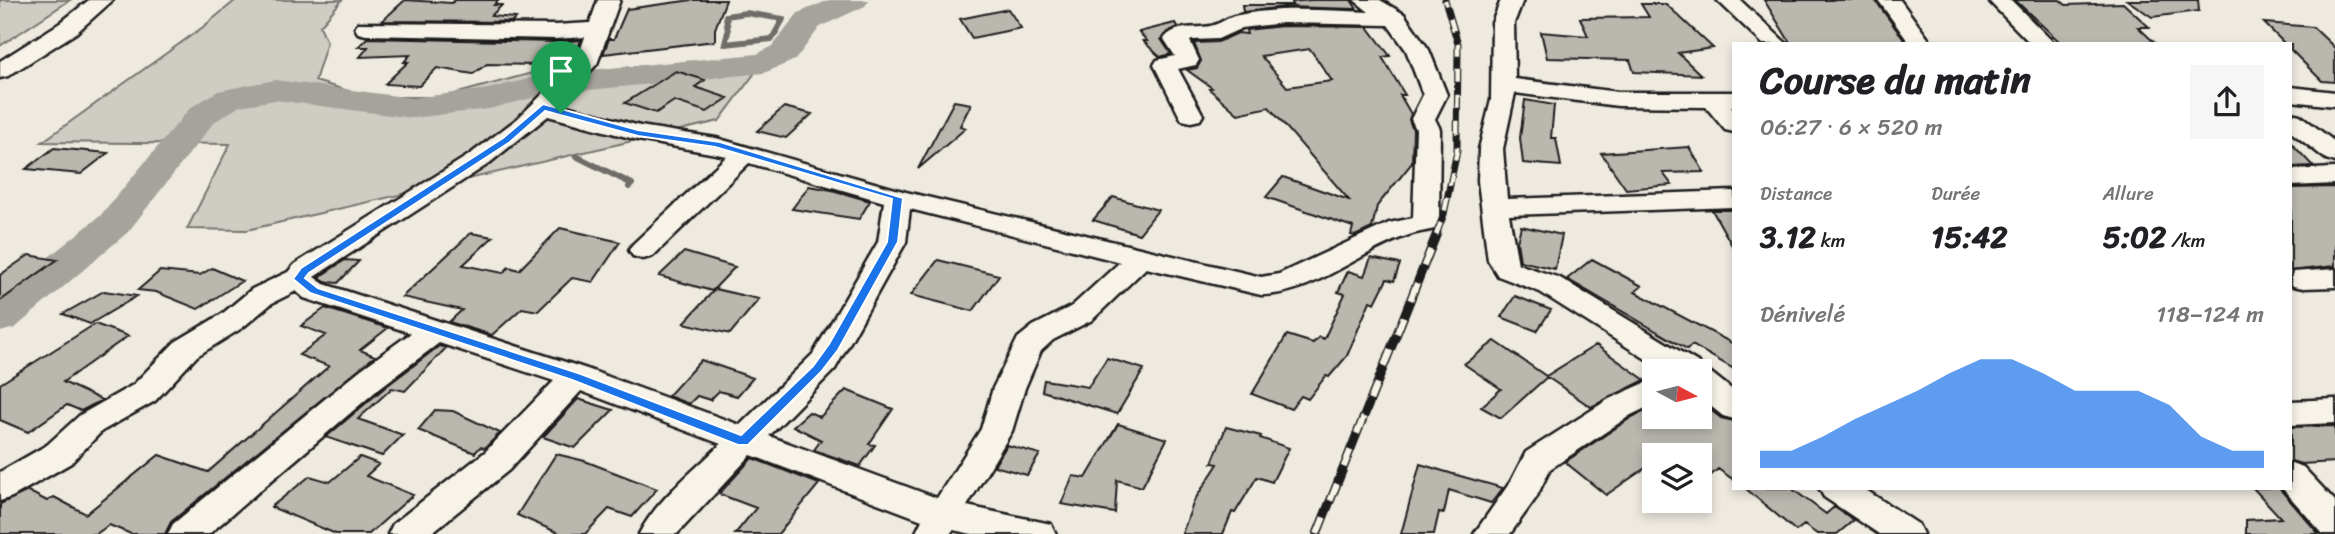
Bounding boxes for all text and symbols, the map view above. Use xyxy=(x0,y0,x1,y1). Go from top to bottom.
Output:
pin xyxy=(531,41,591,113)
text: Course du matin xyxy=(1760,47,2031,114)
icon: arrive xyxy=(542,52,580,90)
button: share xyxy=(2190,65,2264,139)
text: 06:27 · 6 × 520 m xyxy=(1760,107,1942,148)
text: Distance xyxy=(1760,177,1832,210)
text: Durée xyxy=(1931,177,1980,210)
text: Allure xyxy=(2103,177,2154,210)
text: 3.12 xyxy=(1760,210,1816,264)
text: 15:42 xyxy=(1931,210,2008,264)
text: 5:02 xyxy=(2103,210,2166,264)
text: km xyxy=(1816,224,1845,257)
text: /km xyxy=(2166,224,2205,257)
text: Dénivelé xyxy=(1760,294,1845,335)
text: 118–124 m xyxy=(2156,294,2264,335)
north arrow xyxy=(1642,359,1712,429)
map controls xyxy=(1642,359,1712,513)
button: layers xyxy=(1642,443,1712,513)

